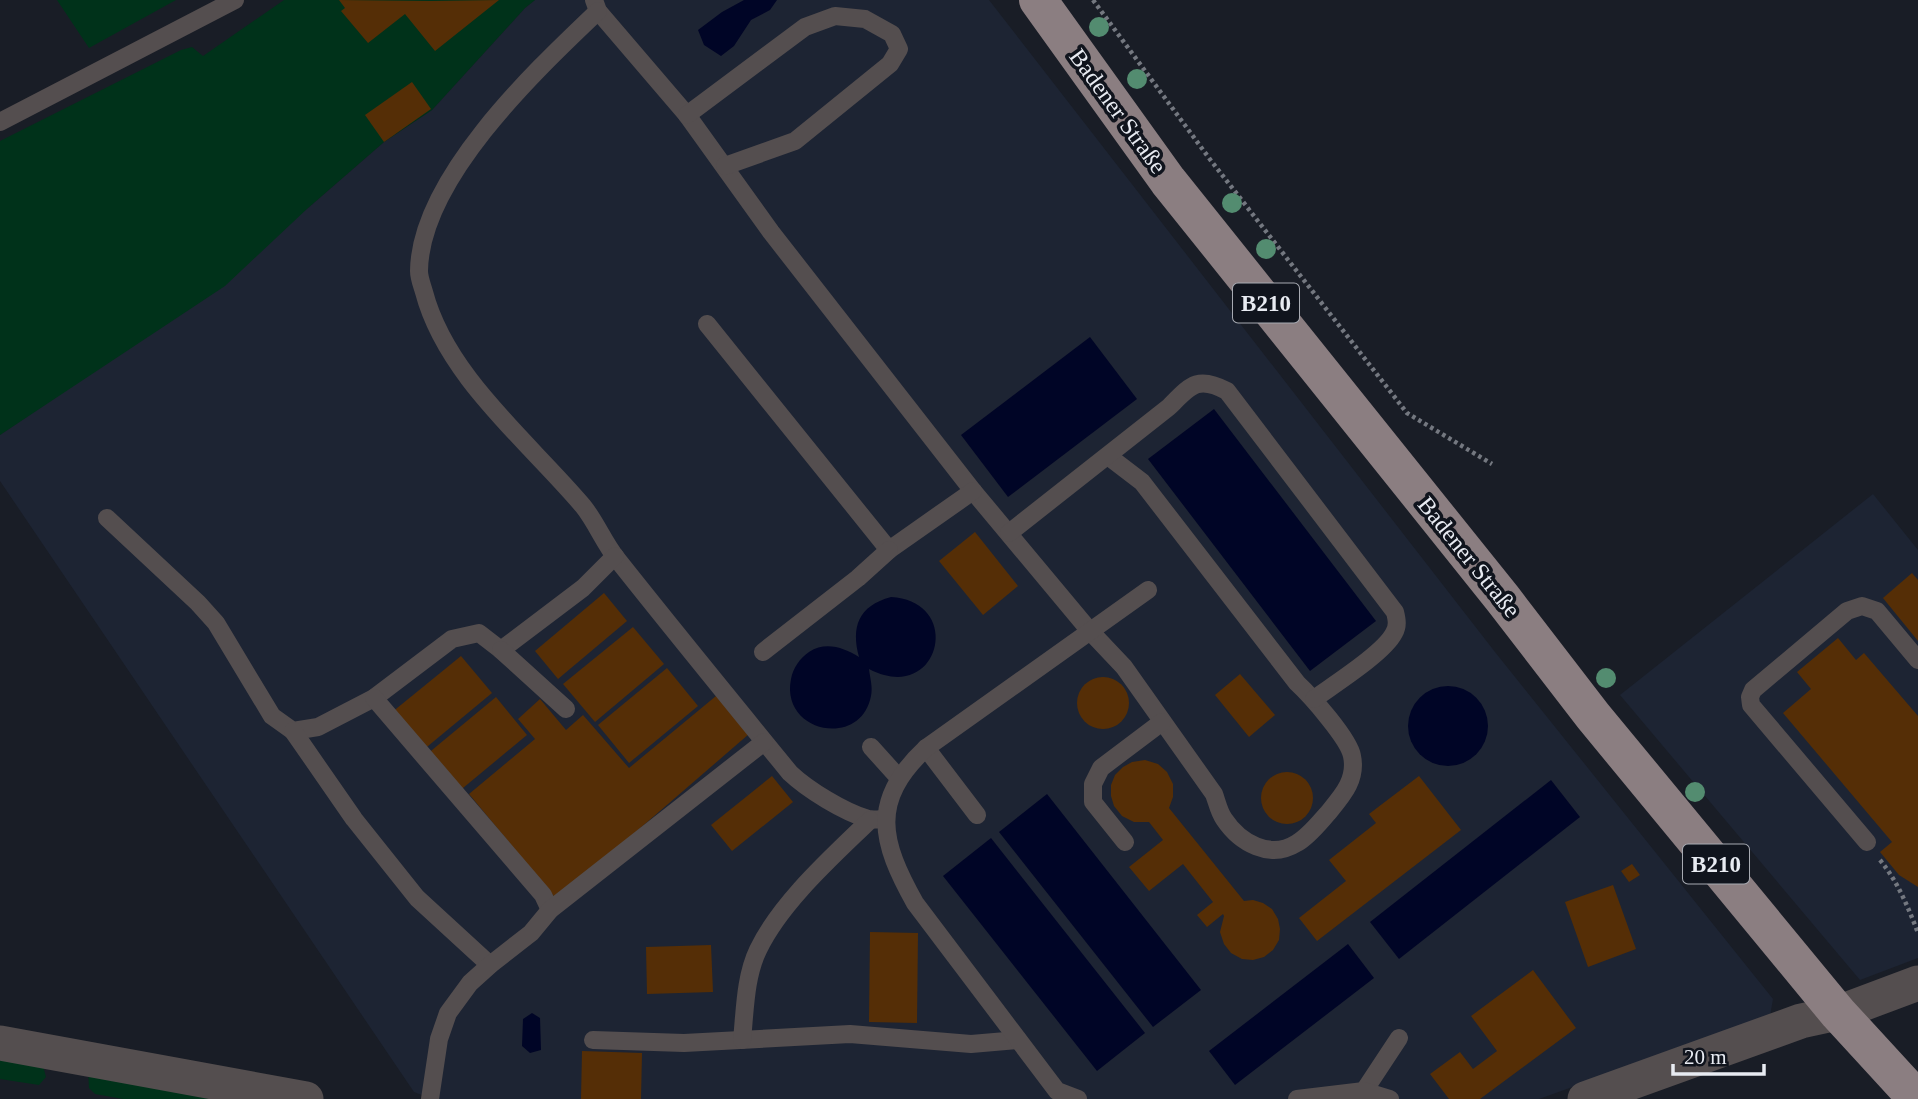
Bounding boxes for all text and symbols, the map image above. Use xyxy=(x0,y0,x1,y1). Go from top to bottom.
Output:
street label: Badener Straße xyxy=(1064,44,1172,178)
road number: B210 xyxy=(1233,284,1299,322)
street label: Badener Straße xyxy=(1413,492,1525,622)
road number: B210 xyxy=(1683,844,1749,884)
scale bar xyxy=(1673,1032,1764,1076)
text: 20 m xyxy=(1684,1045,1727,1069)

